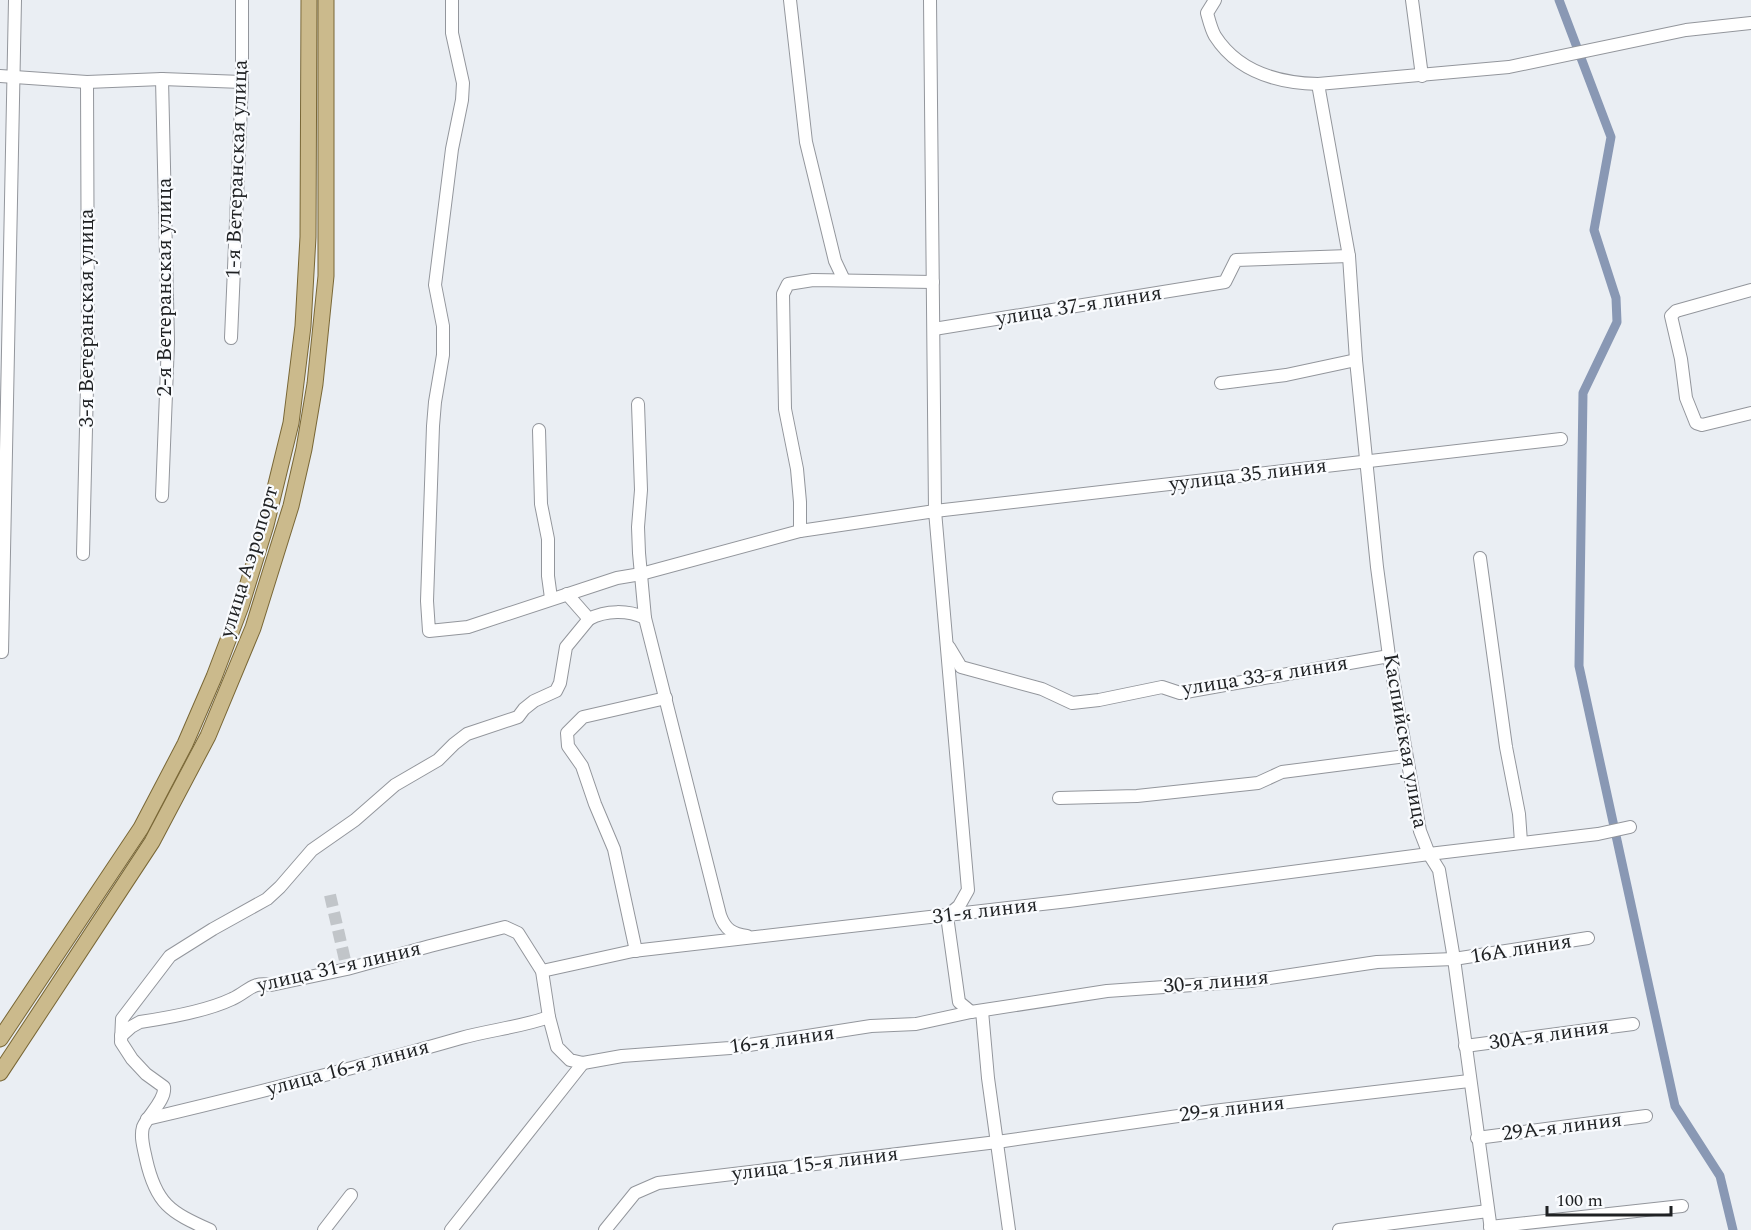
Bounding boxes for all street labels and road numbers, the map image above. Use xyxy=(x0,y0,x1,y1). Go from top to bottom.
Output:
street label: 1-я Ветеранская улица xyxy=(217,58,257,279)
street label: 2-я Ветеранская улица xyxy=(149,177,181,397)
street label: 3-я Ветеранская улица xyxy=(71,208,103,428)
street label: улица 37-я линия xyxy=(993,277,1164,335)
street label: уулица 35 линия xyxy=(1166,449,1329,501)
street label: улица Аэропорт xyxy=(210,482,287,643)
street label: улица 33-я линия xyxy=(1179,647,1350,705)
street label: Каспийская улица xyxy=(1374,651,1436,832)
street label: 31-я линия xyxy=(931,889,1039,933)
street label: 16А линия xyxy=(1468,925,1574,973)
street label: улица 31-я линия xyxy=(253,933,424,1002)
street label: 30-я линия xyxy=(1162,961,1270,1003)
street label: 30А-я линия xyxy=(1487,1011,1611,1059)
street label: 16-я линия xyxy=(727,1017,837,1063)
street label: улица 16-я линия xyxy=(262,1031,433,1105)
street label: 29-я линия xyxy=(1178,1087,1286,1131)
street label: 29А-я линия xyxy=(1500,1104,1624,1150)
street label: улица 15-я линия xyxy=(729,1138,900,1190)

